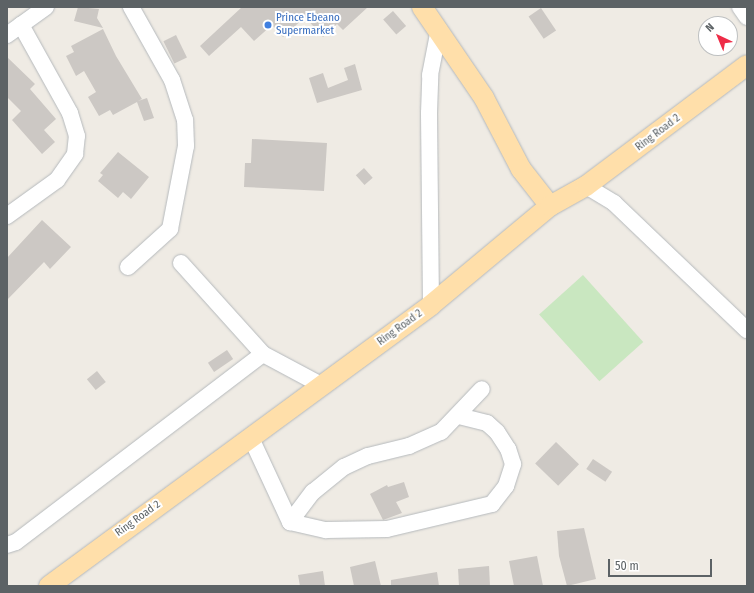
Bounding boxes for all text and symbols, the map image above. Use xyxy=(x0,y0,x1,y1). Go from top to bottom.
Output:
place label: Prince Ebeano Supermarket xyxy=(276,12,340,38)
north arrow xyxy=(698,16,738,56)
marker: Prince Ebeano Supermarket xyxy=(263,20,273,30)
text: N xyxy=(703,21,717,35)
street label: Ring Road 2 xyxy=(633,112,683,154)
street label: Ring Road 2 xyxy=(375,307,425,349)
street label: Ring Road 2 xyxy=(113,498,163,540)
scale bar xyxy=(610,551,714,577)
text: 50 m xyxy=(615,559,639,573)

